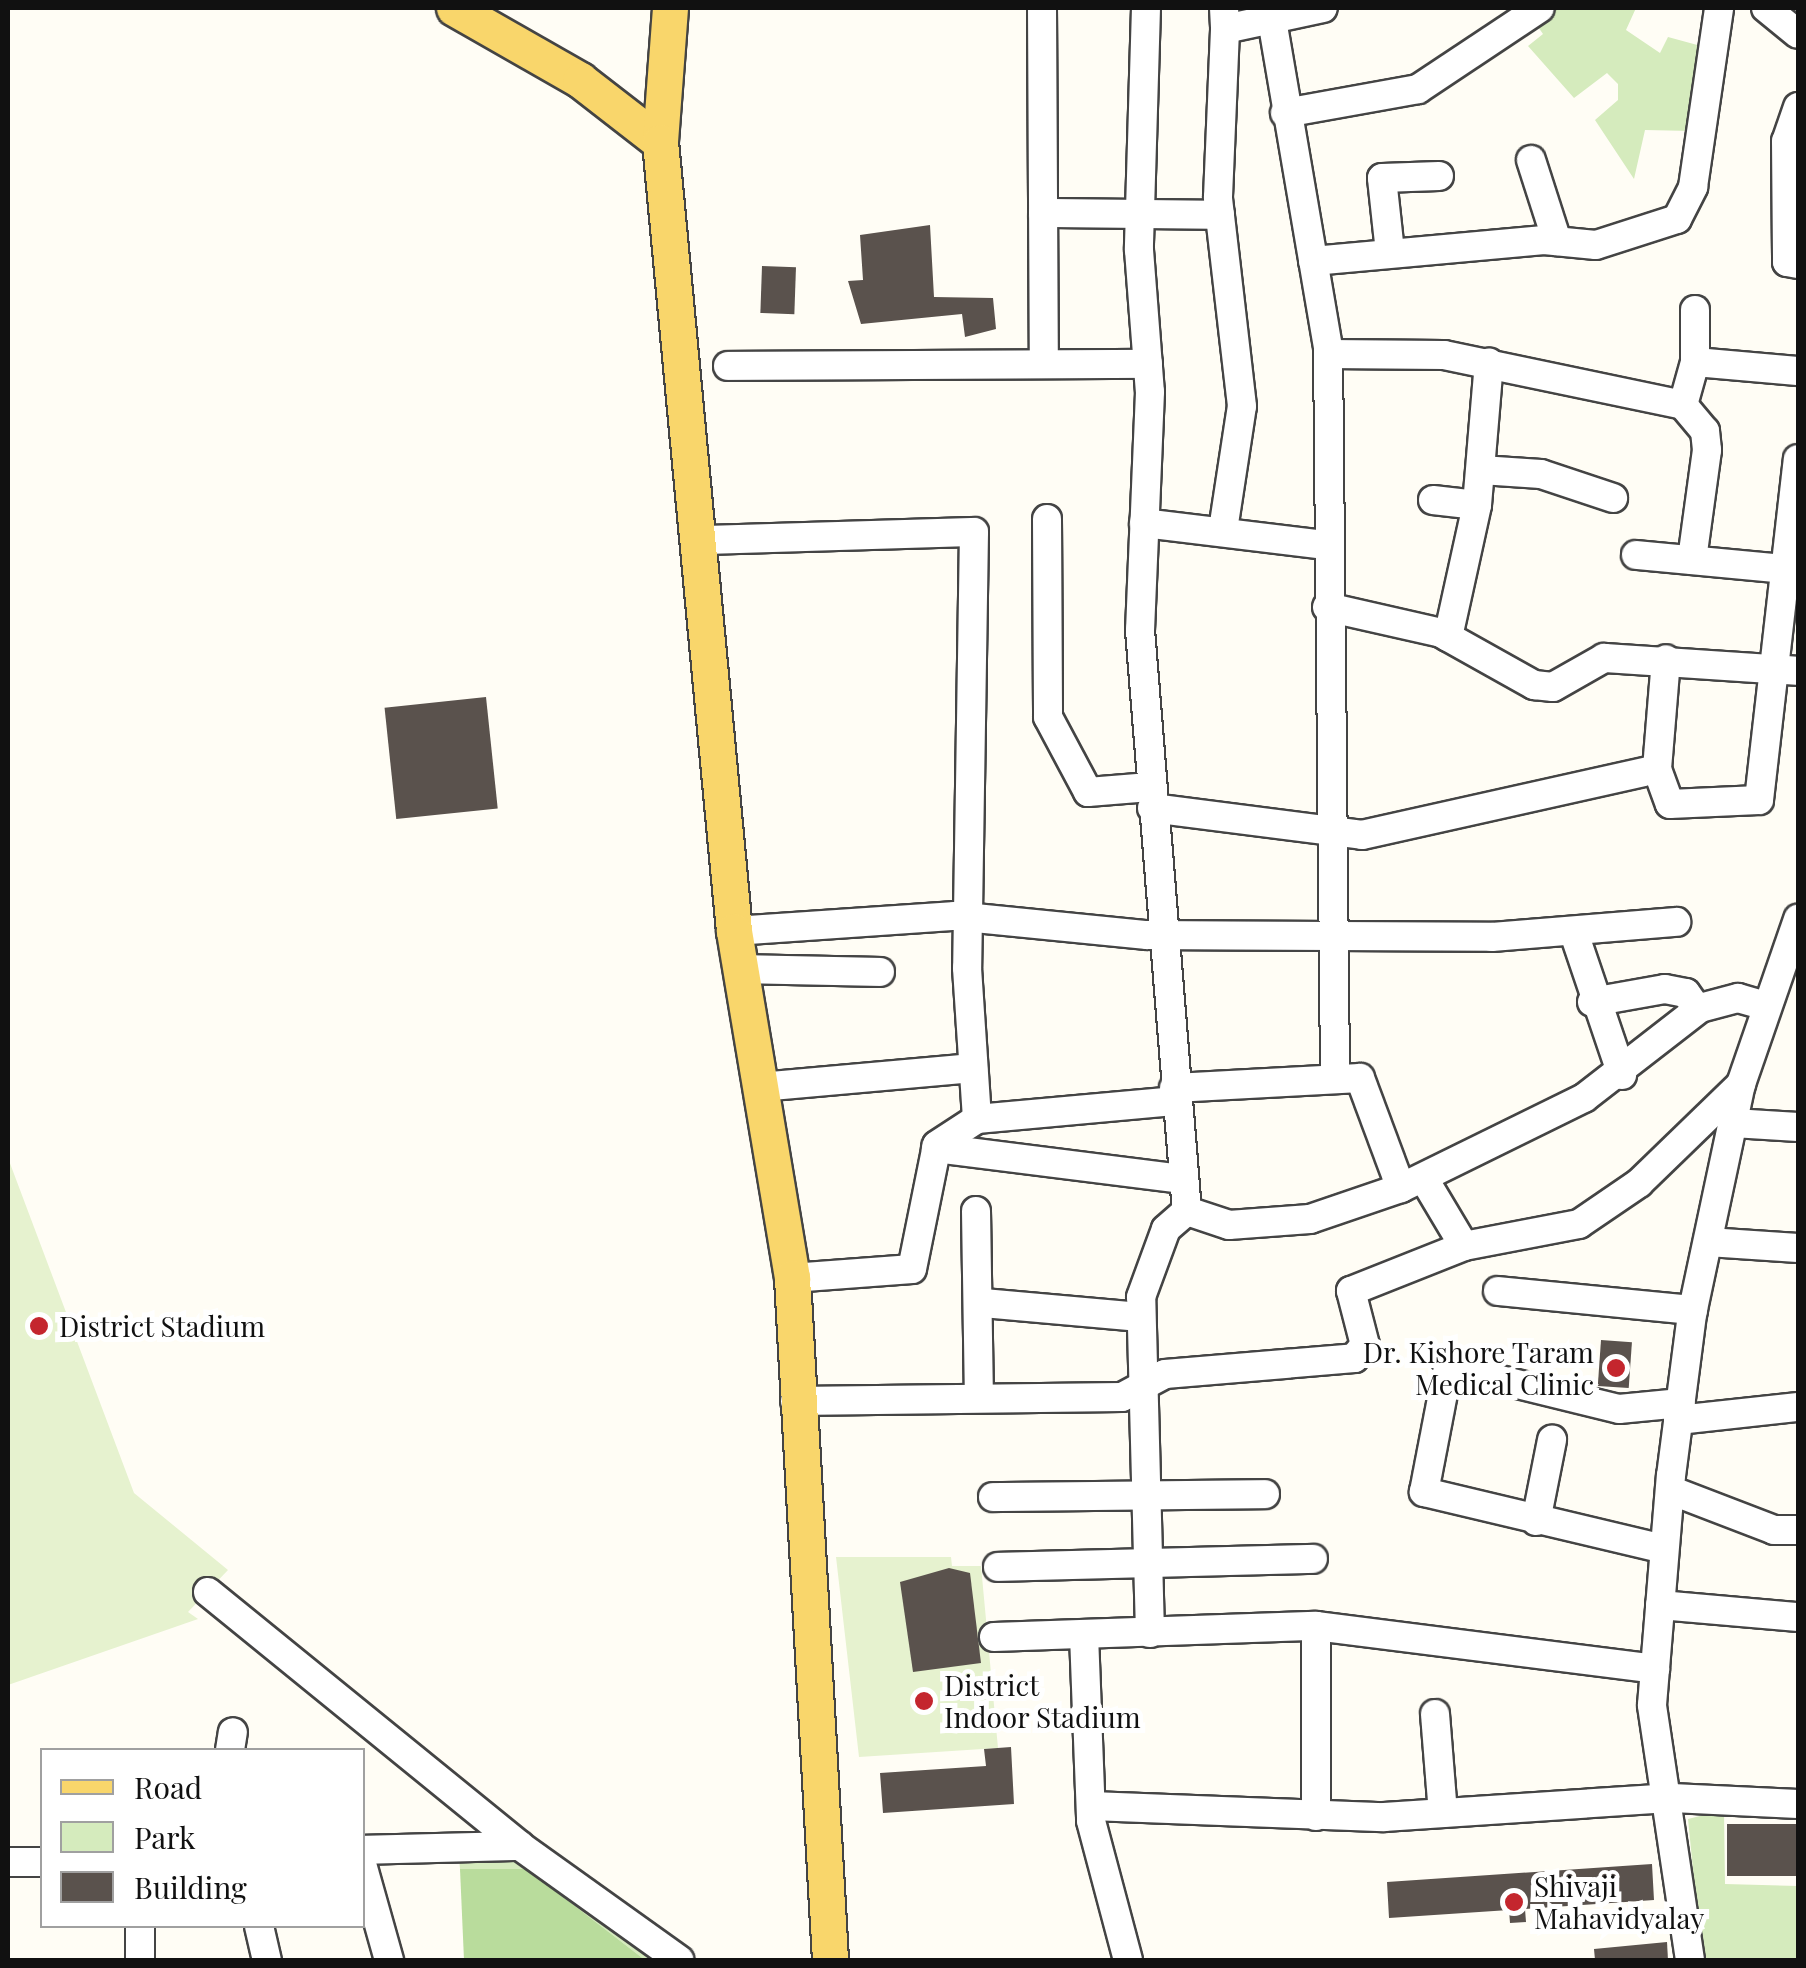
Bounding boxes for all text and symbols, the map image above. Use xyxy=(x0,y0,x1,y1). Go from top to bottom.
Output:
place label: District Stadium xyxy=(59,1309,266,1343)
marker: District Stadium xyxy=(28,1315,50,1337)
place label: Dr. Kishore Taram Medical Clinic xyxy=(1362,1335,1594,1401)
marker: Dr. Kishore Taram Medical Clinic xyxy=(1603,1355,1629,1381)
place label: District Indoor Stadium xyxy=(944,1668,1141,1734)
marker: District Indoor Stadium xyxy=(913,1690,935,1712)
legend xyxy=(40,1748,365,1928)
text: Road xyxy=(134,1767,202,1807)
text: Park xyxy=(134,1817,196,1857)
text: Building xyxy=(134,1867,247,1907)
place label: Shivaji Mahavidyalay xyxy=(1534,1869,1704,1935)
marker: Shivaji Mahavidyalay xyxy=(1503,1891,1525,1913)

